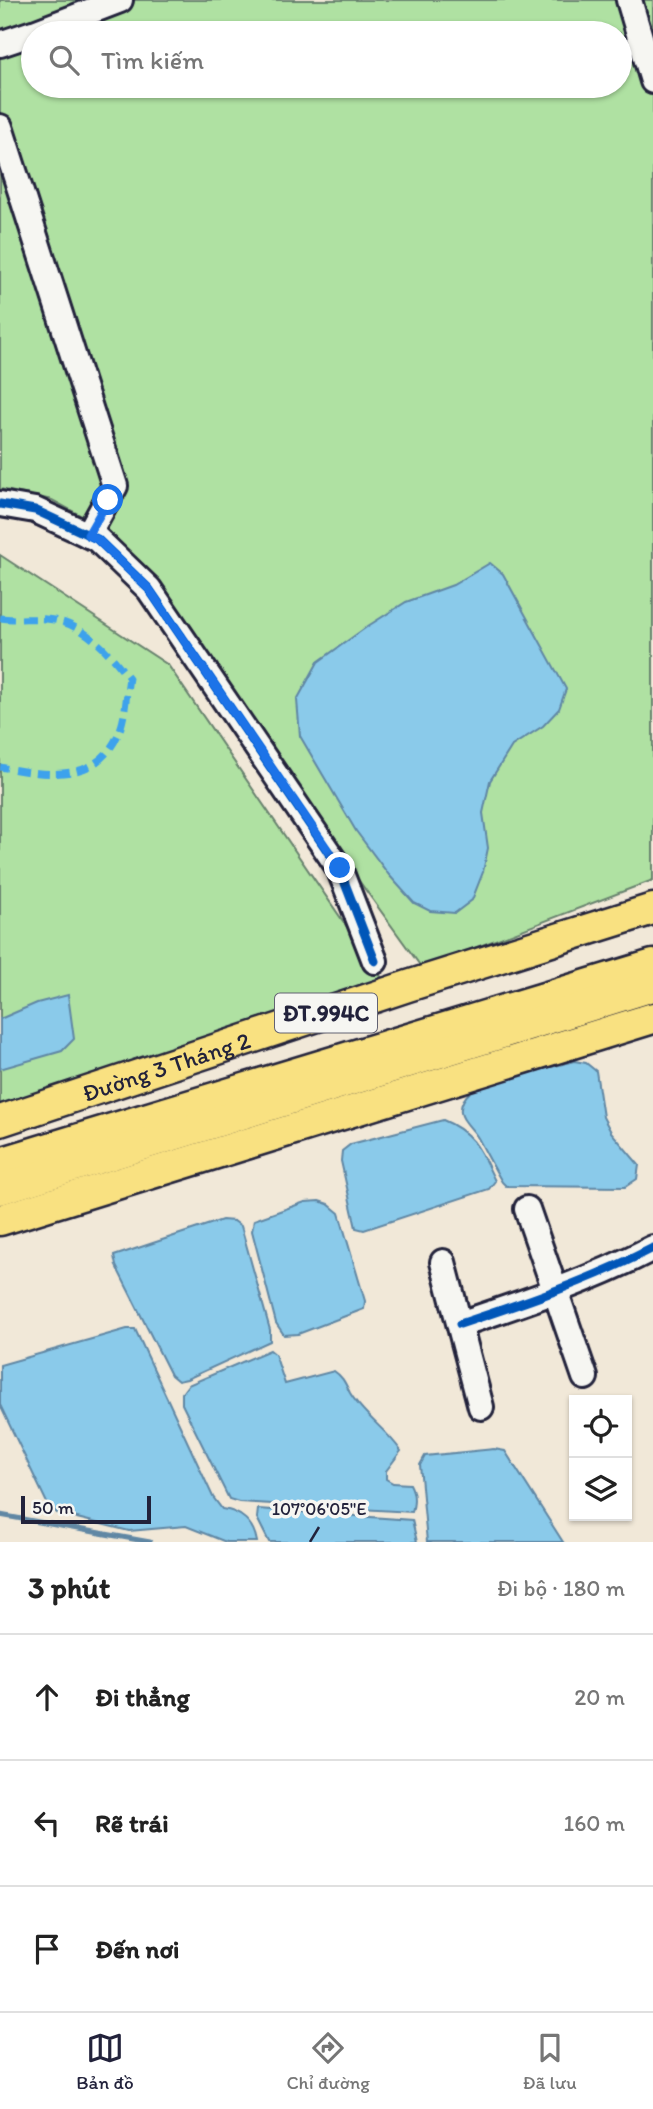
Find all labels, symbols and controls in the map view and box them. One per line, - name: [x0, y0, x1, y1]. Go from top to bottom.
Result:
- search box: [21, 21, 632, 98]
- icon: search: [45, 41, 83, 79]
- text: Tìm kiếm: [101, 44, 204, 76]
- route start: [92, 484, 123, 515]
- route end: [324, 852, 355, 883]
- road number: ĐT.994C: [275, 994, 377, 1032]
- street label: Đường 3 Tháng 2: [78, 1025, 254, 1107]
- map controls: [569, 1395, 632, 1521]
- button: locate: [569, 1395, 632, 1458]
- button: layers: [569, 1458, 632, 1521]
- scale bar: [21, 1493, 150, 1525]
- text: 50 m: [32, 1496, 74, 1519]
- text: 107°06'05"E: [272, 1498, 366, 1520]
- text: 3 phút: [28, 1569, 110, 1606]
- text: Đi bộ · 180 m: [497, 1574, 625, 1602]
- icon: ahead: [28, 1678, 66, 1716]
- text: Đi thẳng: [95, 1681, 190, 1713]
- text: 20 m: [574, 1683, 625, 1711]
- icon: left: [28, 1804, 66, 1842]
- text: Rẽ trái: [95, 1807, 169, 1839]
- text: 160 m: [563, 1809, 625, 1837]
- icon: arrive: [28, 1930, 66, 1968]
- text: Đến nơi: [95, 1933, 180, 1965]
- tab: Bản đồ: [76, 2029, 134, 2094]
- tab: Chỉ đường: [286, 2029, 370, 2094]
- tab: Đã lưu: [523, 2029, 577, 2094]

